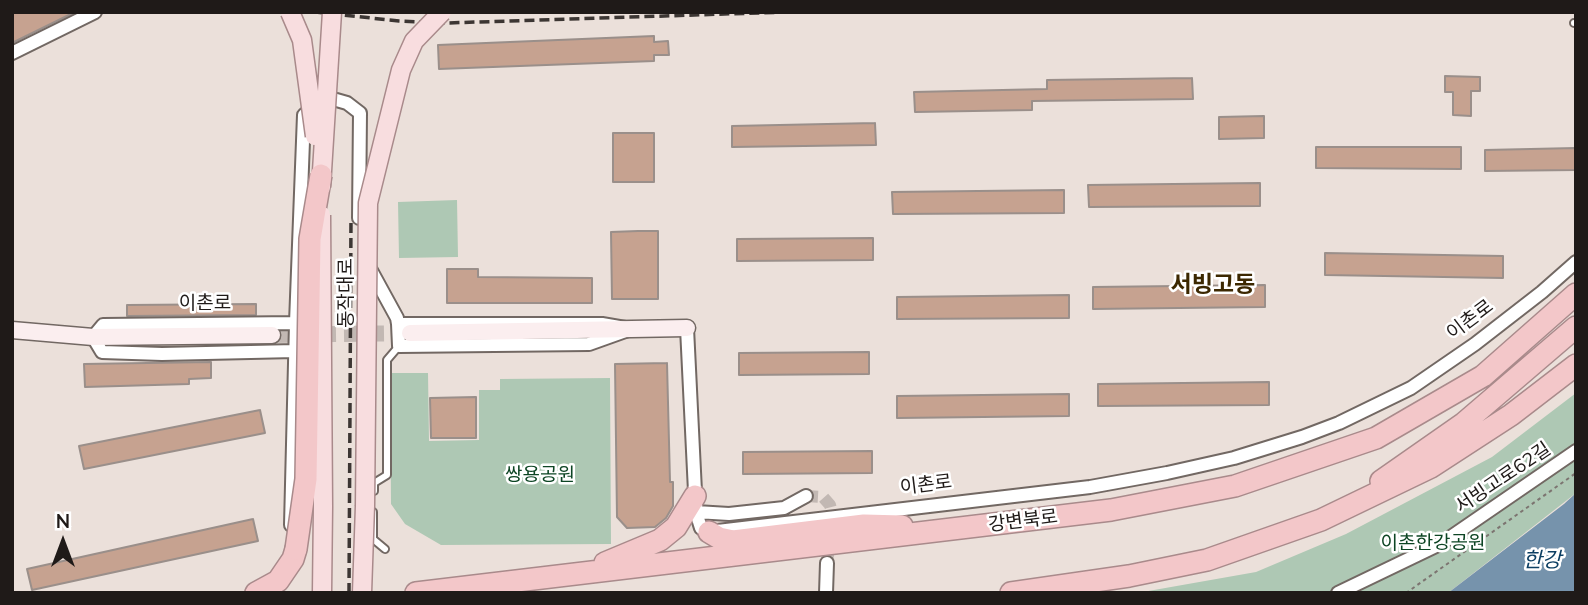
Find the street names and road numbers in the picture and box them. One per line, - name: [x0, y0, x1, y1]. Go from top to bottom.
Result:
- street label: 동작대로: [335, 258, 357, 328]
- street label: 이촌로: [179, 292, 231, 314]
- street label: 이촌로: [1442, 295, 1498, 345]
- street label: 서빙고로62길: [1451, 438, 1555, 518]
- street label: 이촌로: [899, 470, 953, 500]
- street label: 강변북로: [987, 505, 1059, 537]

